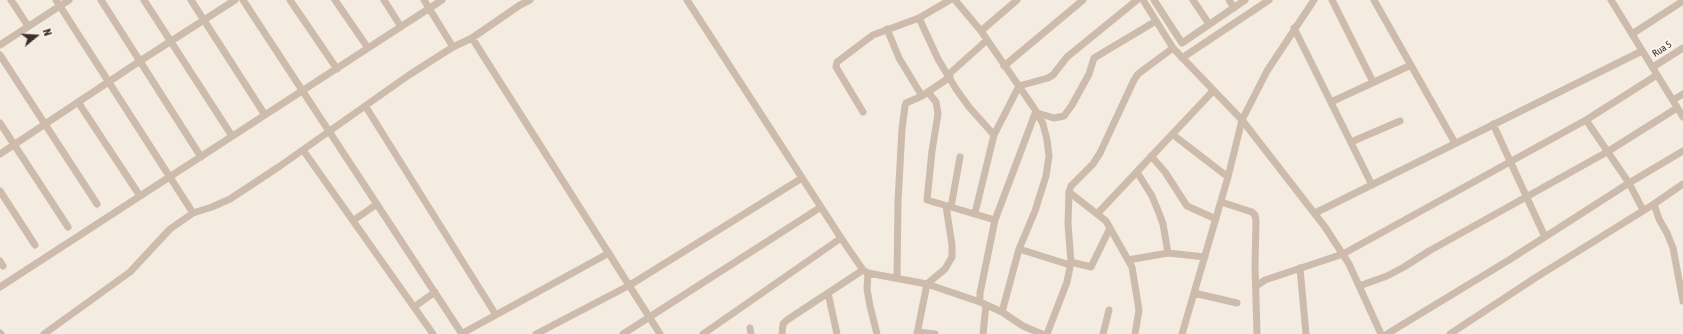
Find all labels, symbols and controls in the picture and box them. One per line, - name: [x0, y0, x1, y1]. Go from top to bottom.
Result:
- north arrow: [16, 16, 56, 56]
- text: N: [41, 27, 54, 37]
- street label: Rua 5: [1650, 38, 1674, 60]

